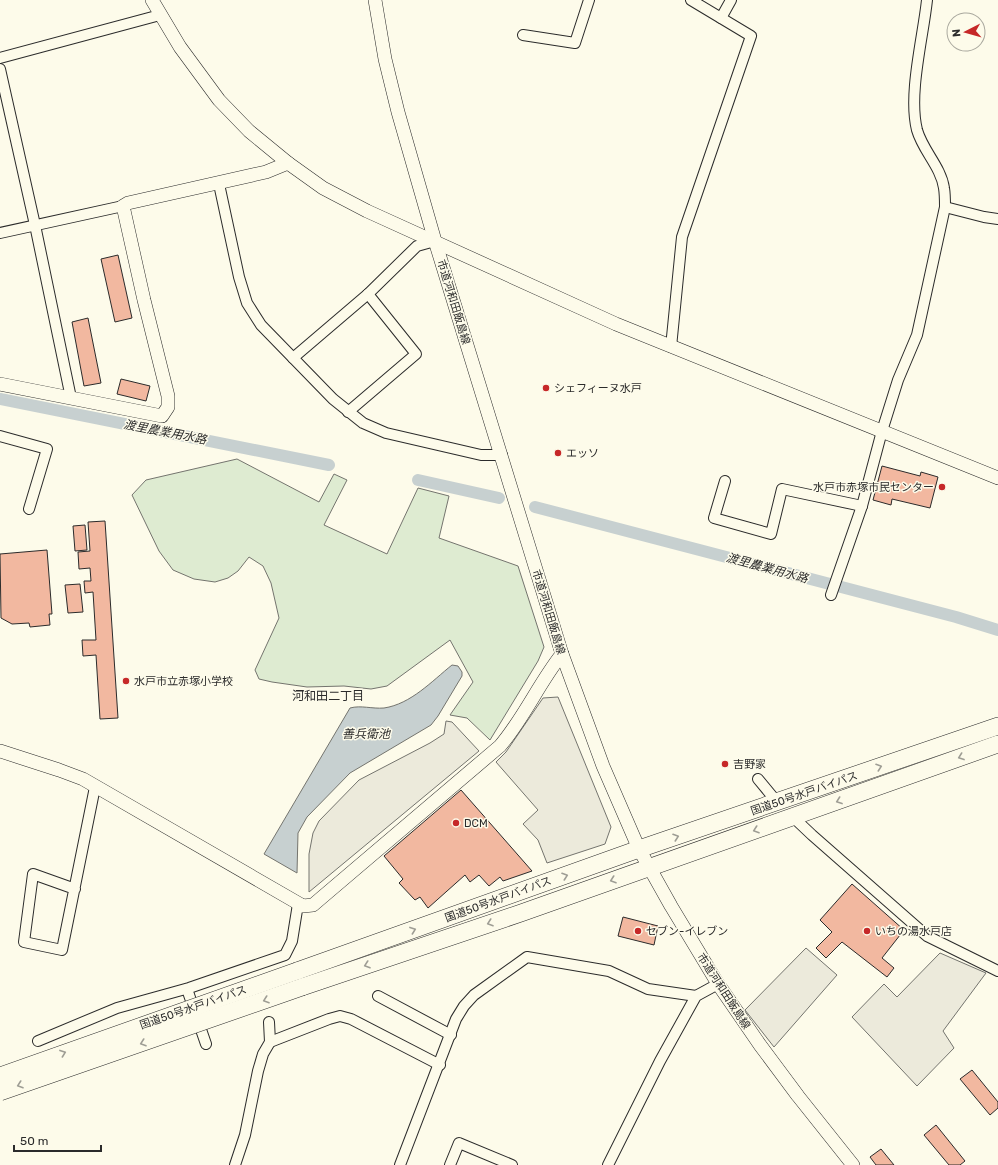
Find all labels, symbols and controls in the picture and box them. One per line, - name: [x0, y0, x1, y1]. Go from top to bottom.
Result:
- north arrow: [946, 12, 986, 52]
- text: N: [950, 28, 963, 38]
- street label: 市道河和田飯島線: [434, 258, 473, 346]
- place label: シェフィーヌ水戸: [554, 382, 642, 395]
- marker: シェフィーヌ水戸: [541, 383, 551, 393]
- water label: 渡里農業用水路: [122, 417, 209, 447]
- place label: エッソ: [566, 447, 599, 460]
- marker: エッソ: [553, 448, 563, 458]
- place label: 水戸市赤塚市民センター: [813, 481, 934, 494]
- marker: 水戸市赤塚市民センター: [937, 482, 947, 492]
- water label: 渡里農業用水路: [725, 550, 810, 586]
- street label: 市道河和田飯島線: [529, 568, 568, 656]
- place label: 水戸市立赤塚小学校: [134, 675, 233, 688]
- marker: 水戸市立赤塚小学校: [121, 676, 131, 686]
- district label: 河和田二丁目: [292, 689, 364, 703]
- water label: 善兵衛池: [342, 727, 391, 741]
- one-way arrow: [958, 753, 965, 761]
- place label: 吉野家: [733, 758, 766, 771]
- marker: 吉野家: [720, 759, 730, 769]
- one-way arrow: [875, 763, 882, 772]
- street label: 国道50号水戸バイパス: [749, 769, 859, 818]
- one-way arrow: [835, 796, 842, 804]
- place label: DCM: [464, 817, 488, 830]
- marker: DCM: [451, 818, 461, 828]
- one-way arrow: [753, 825, 760, 834]
- one-way arrow: [673, 833, 680, 841]
- one-way arrow: [562, 872, 569, 880]
- street label: 国道50号水戸バイパス: [443, 874, 553, 925]
- one-way arrow: [609, 876, 616, 884]
- one-way arrow: [486, 918, 493, 927]
- place label: セブン-イレブン: [646, 925, 728, 938]
- place label: いちの湯水戸店: [875, 925, 952, 938]
- one-way arrow: [409, 926, 416, 934]
- marker: セブン-イレブン: [633, 926, 643, 936]
- marker: いちの湯水戸店: [862, 926, 872, 936]
- street label: 市道河和田飯島線: [694, 951, 753, 1032]
- one-way arrow: [363, 960, 370, 969]
- street label: 国道50号水戸バイパス: [138, 983, 248, 1032]
- one-way arrow: [262, 995, 269, 1004]
- one-way arrow: [139, 1038, 146, 1046]
- one-way arrow: [59, 1049, 66, 1058]
- one-way arrow: [17, 1081, 24, 1089]
- scale bar: [14, 1127, 101, 1153]
- text: 50 m: [20, 1134, 48, 1148]

